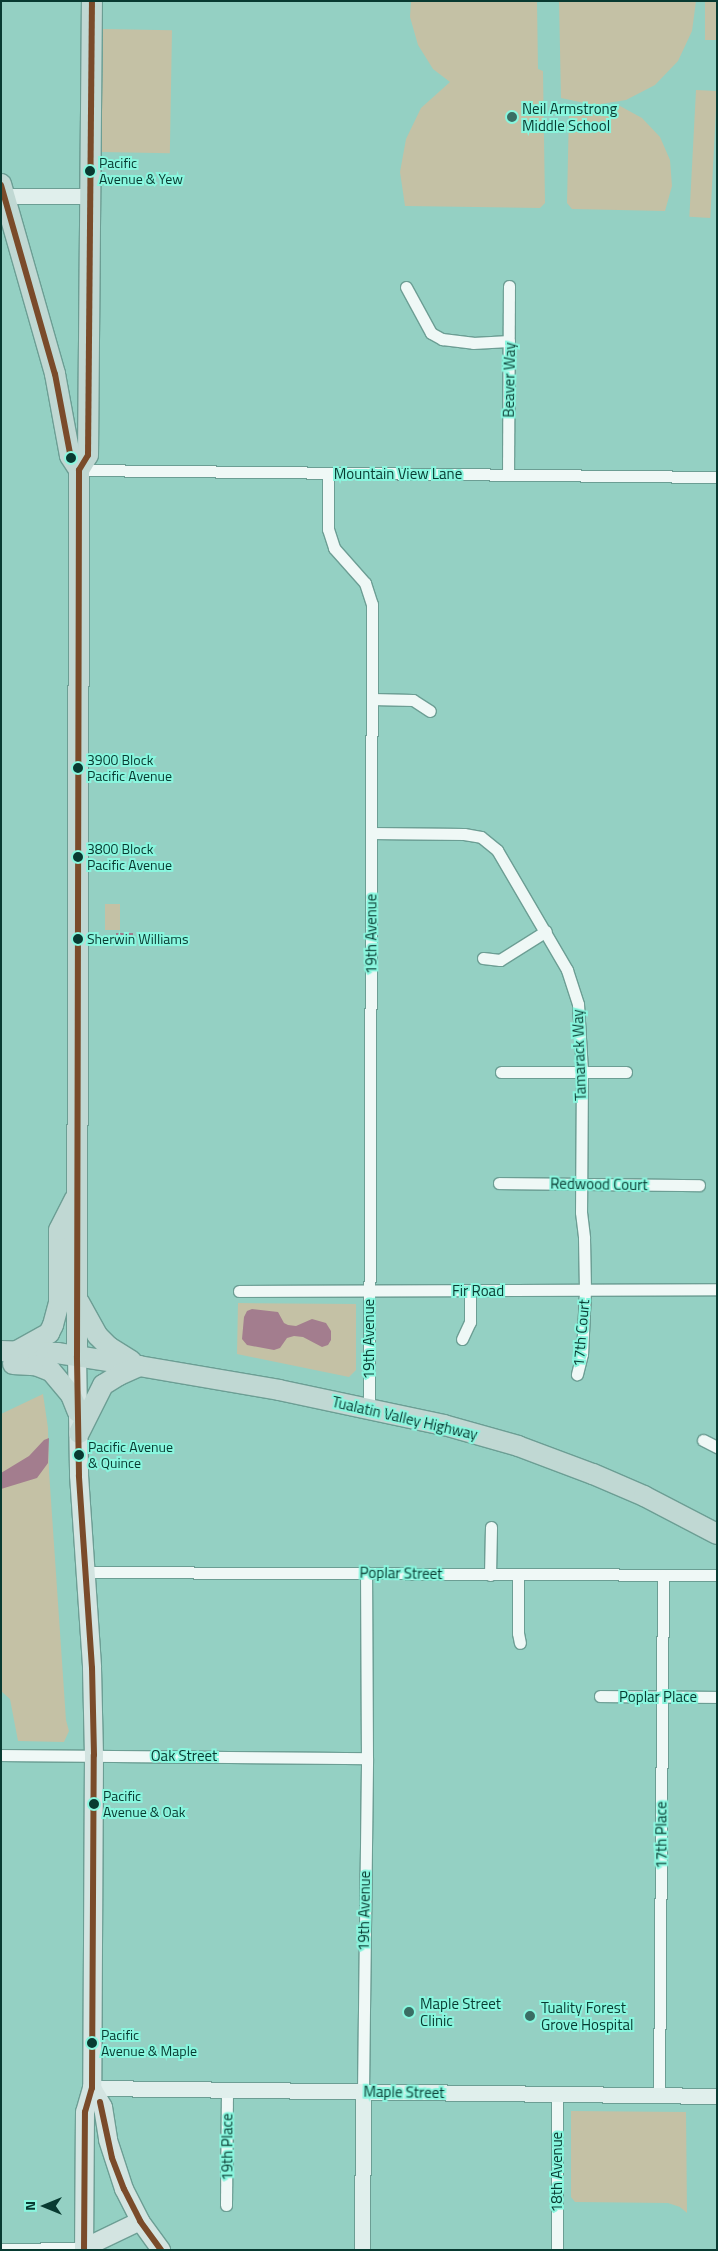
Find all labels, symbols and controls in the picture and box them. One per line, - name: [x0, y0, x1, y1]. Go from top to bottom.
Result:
- place label: Neil Armstrong Middle School: [522, 99, 617, 134]
- marker: Neil Armstrong Middle School: [506, 111, 518, 123]
- place label: Pacific Avenue & Yew: [99, 155, 183, 188]
- marker: Pacific Avenue & Yew: [85, 166, 95, 176]
- street label: Beaver Way: [499, 342, 519, 418]
- unlabelled marker: [66, 453, 76, 463]
- street label: Mountain View Lane: [334, 465, 462, 483]
- place label: 3900 Block Pacific Avenue: [87, 752, 172, 784]
- marker: 3900 Block Pacific Avenue: [73, 763, 83, 773]
- place label: 3800 Block Pacific Avenue: [87, 841, 172, 874]
- marker: 3800 Block Pacific Avenue: [73, 852, 83, 862]
- street label: 19th Avenue: [362, 894, 380, 974]
- place label: Sherwin Williams: [87, 931, 189, 947]
- marker: Sherwin Williams: [73, 934, 83, 944]
- street label: Tamarack Way: [568, 1009, 590, 1101]
- street label: Redwood Court: [550, 1174, 648, 1194]
- street label: Fir Road: [452, 1282, 504, 1300]
- street label: 17th Court: [569, 1298, 593, 1368]
- street label: 19th Avenue: [360, 1299, 378, 1379]
- street label: Tualatin Valley Highway: [330, 1392, 480, 1444]
- place label: Pacific Avenue & Quince: [88, 1439, 173, 1471]
- marker: Pacific Avenue & Quince: [74, 1450, 84, 1460]
- street label: Poplar Street: [359, 1563, 443, 1583]
- street label: Poplar Place: [619, 1688, 697, 1706]
- street label: Oak Street: [151, 1747, 217, 1765]
- place label: Pacific Avenue & Oak: [103, 1788, 186, 1820]
- marker: Pacific Avenue & Oak: [89, 1799, 99, 1809]
- street label: 17th Place: [652, 1801, 670, 1869]
- street label: 19th Avenue: [354, 1871, 374, 1951]
- place label: Maple Street Clinic: [420, 1994, 501, 2029]
- place label: Tuality Forest Grove Hospital: [541, 1998, 633, 2033]
- marker: Maple Street Clinic: [402, 2005, 416, 2019]
- marker: Tuality Forest Grove Hospital: [523, 2009, 537, 2023]
- place label: Pacific Avenue & Maple: [101, 2027, 197, 2060]
- marker: Pacific Avenue & Maple: [87, 2038, 97, 2048]
- street label: Maple Street: [363, 2082, 445, 2102]
- street label: 19th Place: [218, 2113, 236, 2181]
- street label: 18th Avenue: [548, 2132, 566, 2212]
- north arrow: [20, 2181, 70, 2231]
- text: N: [19, 2201, 40, 2211]

